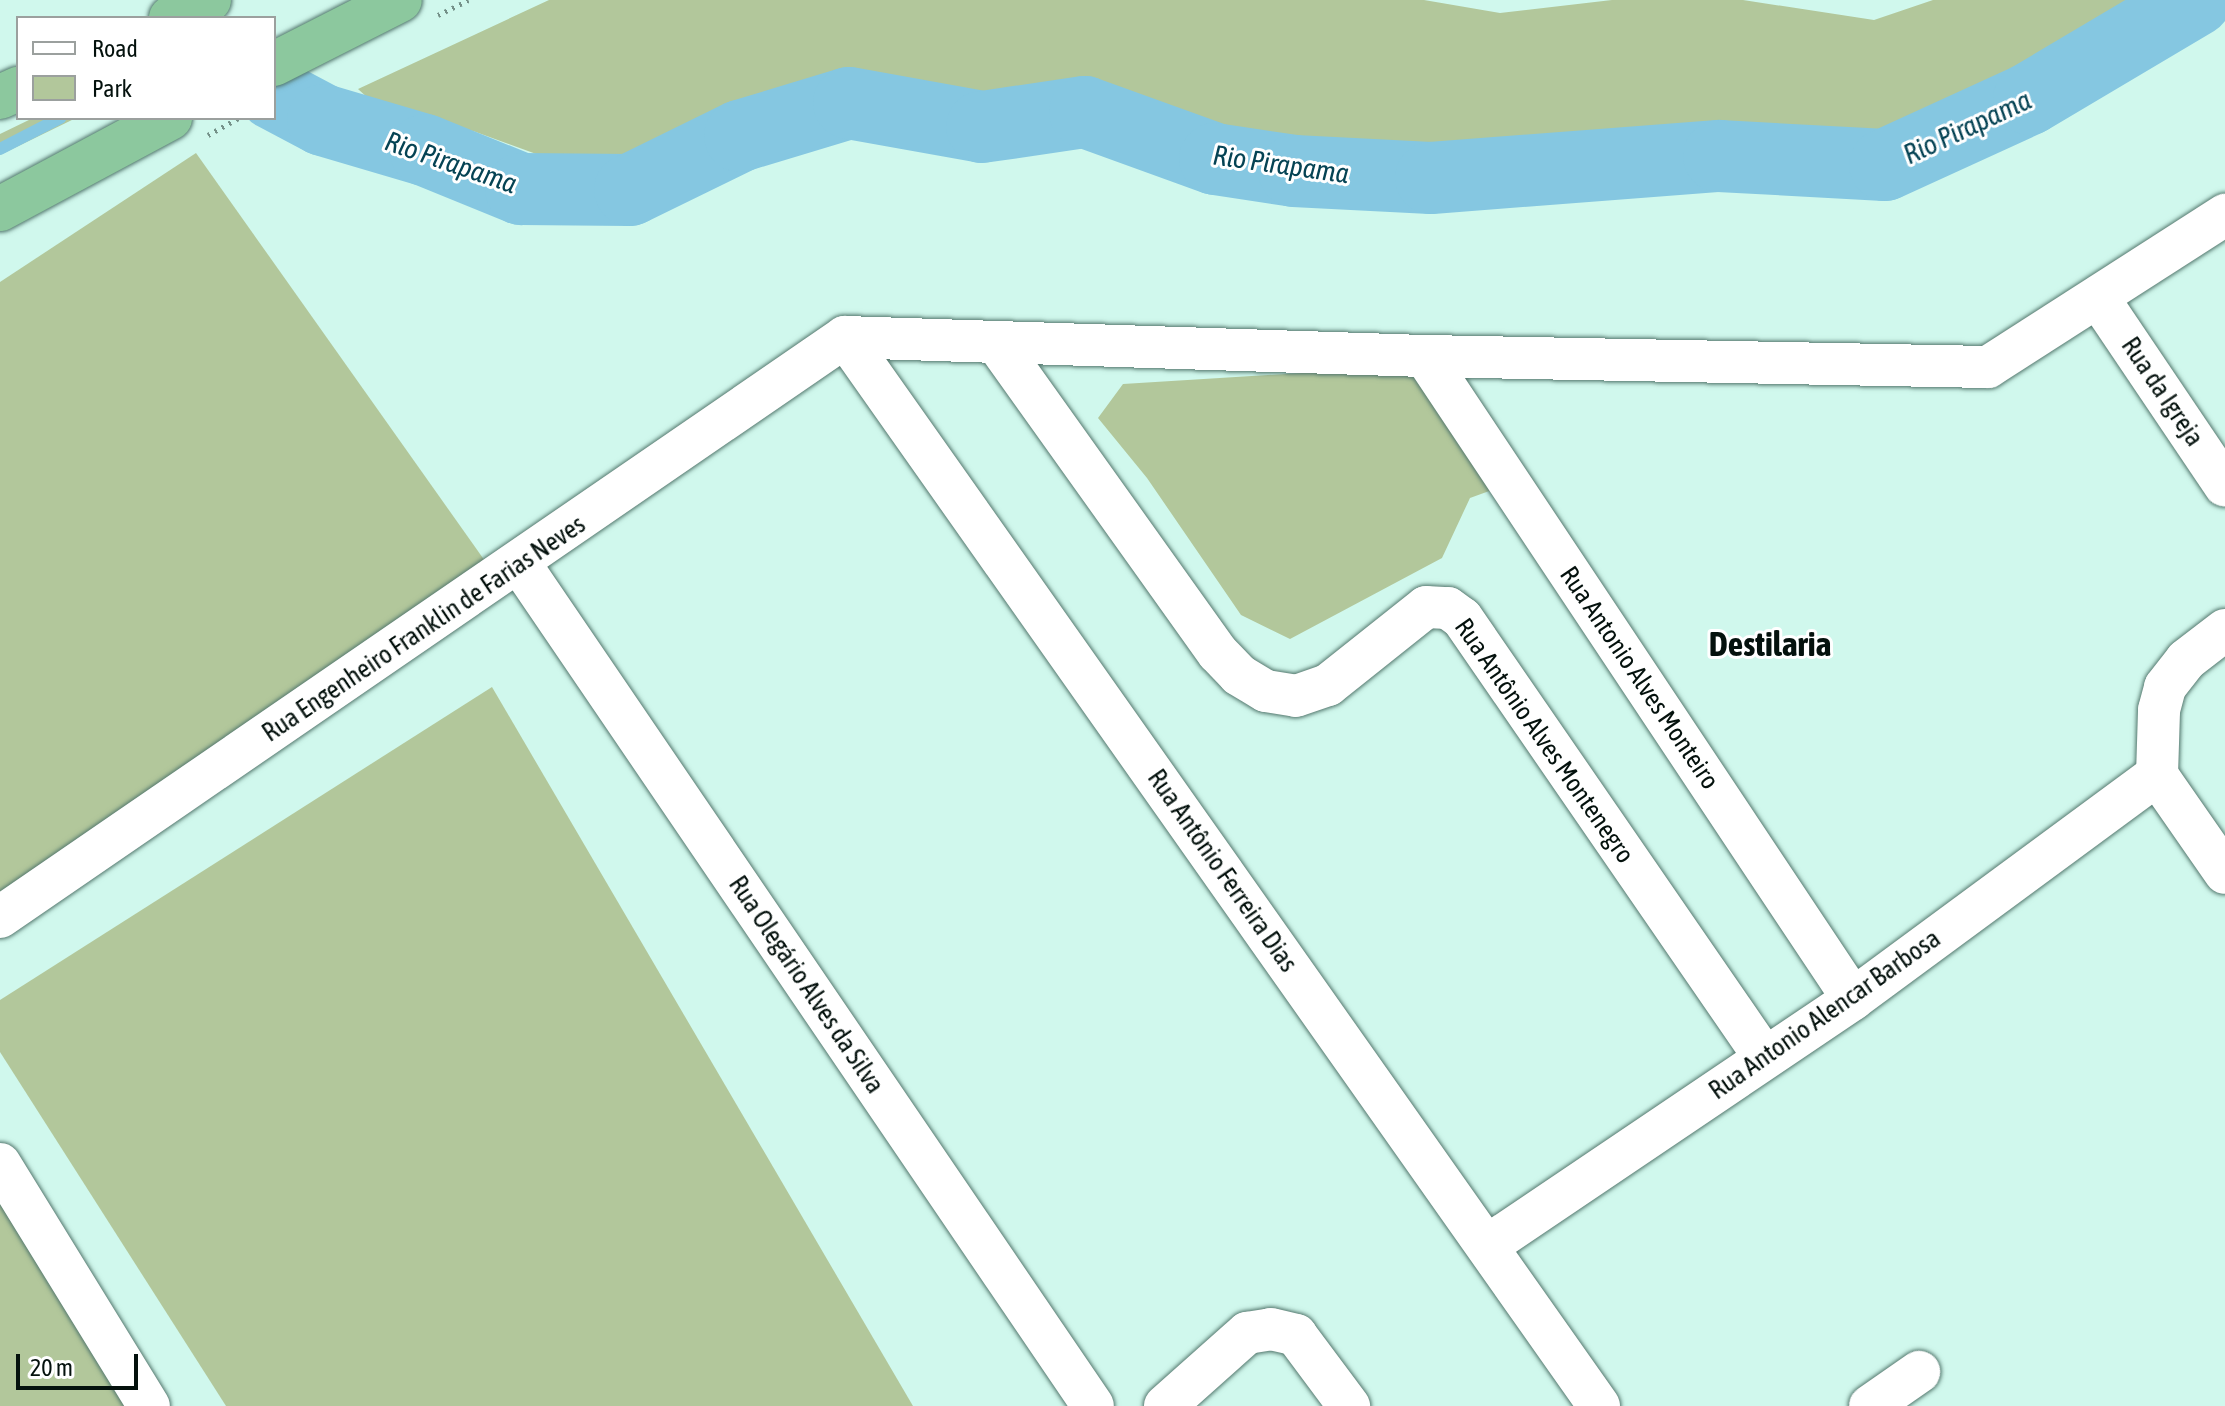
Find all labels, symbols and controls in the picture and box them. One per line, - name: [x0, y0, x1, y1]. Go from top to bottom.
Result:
- legend: [16, 16, 276, 120]
- text: Road: [92, 35, 138, 62]
- text: Park: [92, 75, 132, 102]
- water label: Rio Pirapama: [1898, 83, 2036, 171]
- water label: Rio Pirapama: [381, 124, 521, 200]
- water label: Rio Pirapama: [1211, 138, 1351, 190]
- street label: Rua da Igreja: [2114, 332, 2210, 452]
- street label: Rua Engenheiro Franklin de Farias Neves: [257, 509, 591, 749]
- street label: Rua Antonio Alves Monteiro: [1553, 561, 1725, 795]
- street label: Rua Antônio Alves Montenegro: [1448, 613, 1640, 869]
- district label: Destilaria: [1709, 624, 1831, 664]
- street label: Rua Antônio Ferreira Dias: [1140, 764, 1304, 978]
- street label: Rua Olegário Alves da Silva: [722, 870, 890, 1100]
- street label: Rua Antonio Alencar Barbosa: [1703, 923, 1947, 1107]
- scale bar: [20, 1338, 142, 1388]
- text: 20 m: [30, 1354, 73, 1381]

